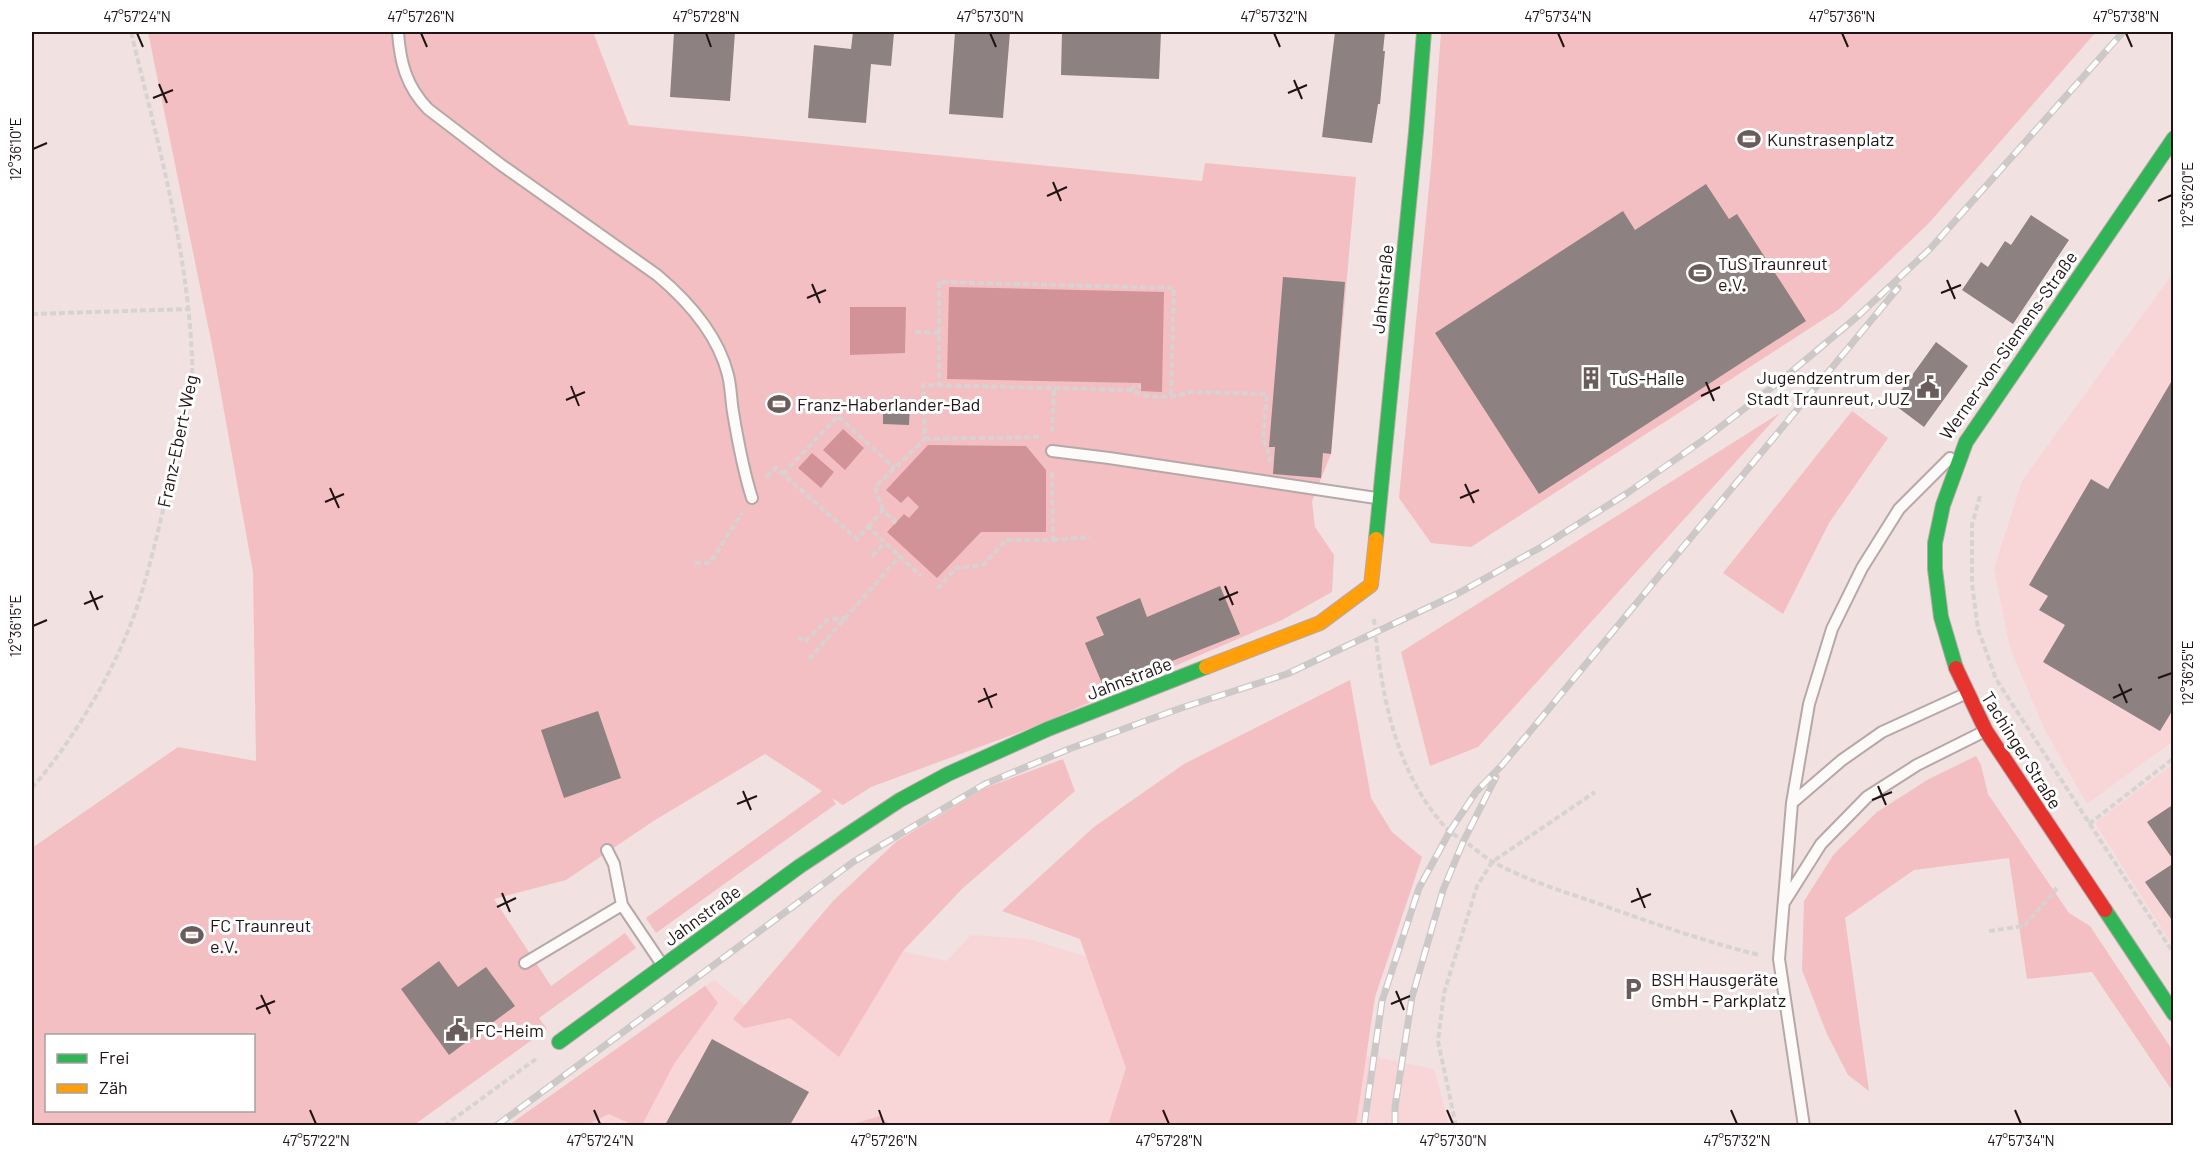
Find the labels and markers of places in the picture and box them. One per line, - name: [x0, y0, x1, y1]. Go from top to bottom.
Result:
- sports icon: Kunstrasenplatz: [1736, 126, 1762, 152]
- place label: Kunstrasenplatz: [1767, 128, 1894, 150]
- place label: TuS Traunreut e.V.: [1718, 252, 1828, 295]
- sports icon: TuS Traunreut e.V.: [1687, 260, 1713, 286]
- building icon: TuS-Halle: [1578, 365, 1604, 391]
- place label: Jugendzentrum der Stadt Traunreut, JUZ: [1747, 366, 1910, 409]
- place label: TuS-Halle: [1609, 367, 1685, 389]
- public building icon: Jugendzentrum der Stadt Traunreut, JUZ: [1915, 374, 1941, 400]
- sports icon: Franz-Haberlander-Bad: [766, 391, 792, 417]
- place label: Franz-Haberlander-Bad: [797, 393, 980, 415]
- place label: FC Traunreut e.V.: [210, 914, 311, 957]
- sports icon: FC Traunreut e.V.: [179, 922, 205, 948]
- place label: BSH Hausgeräte GmbH - Parkplatz: [1651, 968, 1786, 1011]
- parking icon: BSH Hausgeräte GmbH - Parkplatz: [1620, 976, 1646, 1002]
- public building icon: FC-Heim: [444, 1017, 470, 1043]
- place label: FC-Heim: [475, 1019, 544, 1041]

